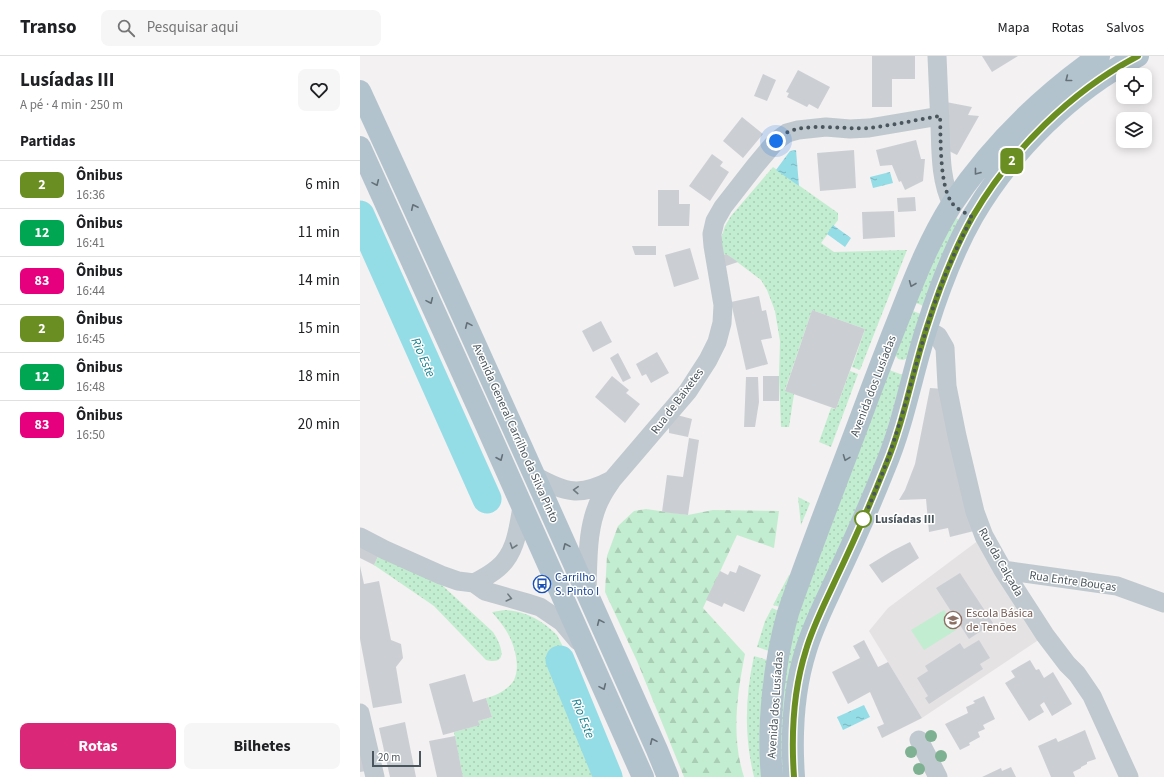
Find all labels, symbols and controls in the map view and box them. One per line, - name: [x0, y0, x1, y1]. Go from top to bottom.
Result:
- search box: [101, 10, 381, 46]
- text: Transo: [20, 14, 77, 41]
- icon: search: [115, 17, 137, 39]
- text: Pesquisar aqui: [147, 17, 238, 38]
- text: Mapa: [998, 18, 1029, 38]
- text: Rotas: [1051, 18, 1084, 38]
- text: Salvos: [1106, 18, 1144, 38]
- text: Lusíadas III: [20, 67, 114, 94]
- map controls: [1116, 68, 1152, 148]
- button: locate: [1116, 68, 1152, 104]
- button: heart: [298, 69, 340, 111]
- one-way arrow: [1065, 75, 1072, 82]
- text: A pé · 4 min · 250 m: [20, 96, 123, 114]
- button: layers: [1116, 112, 1152, 148]
- text: Partidas: [20, 131, 75, 152]
- your location: [766, 131, 786, 151]
- line badge: 2: [999, 148, 1025, 174]
- text: 2: [1008, 151, 1016, 171]
- text: Ônibus: [76, 165, 123, 186]
- one-way arrow: [975, 167, 982, 174]
- text: 6 min: [305, 174, 340, 195]
- text: 2: [38, 175, 46, 195]
- one-way arrow: [371, 178, 379, 186]
- text: 16:36: [76, 186, 105, 204]
- one-way arrow: [411, 204, 419, 211]
- text: Ônibus: [76, 213, 123, 234]
- text: 11 min: [298, 222, 340, 243]
- text: 12: [35, 223, 49, 243]
- text: 16:41: [76, 234, 105, 252]
- text: Ônibus: [76, 261, 123, 282]
- text: 14 min: [298, 270, 340, 291]
- text: 83: [35, 271, 49, 291]
- one-way arrow: [909, 279, 917, 287]
- text: 16:44: [76, 282, 105, 300]
- one-way arrow: [425, 297, 433, 305]
- text: Ônibus: [76, 309, 123, 330]
- text: 15 min: [298, 318, 340, 339]
- text: 2: [38, 319, 46, 339]
- one-way arrow: [465, 322, 473, 330]
- text: 16:45: [76, 330, 105, 348]
- street label: Avenida dos Lusíadas: [846, 333, 901, 439]
- water label: Rio Este: [406, 335, 440, 380]
- street label: Avenida General Carrilho da Silva Pinto: [468, 341, 563, 526]
- text: Ônibus: [76, 357, 123, 378]
- street label: Rua de Baixetes: [647, 365, 708, 438]
- text: 18 min: [298, 366, 340, 387]
- text: 12: [35, 367, 49, 387]
- text: 16:48: [76, 378, 105, 396]
- text: Ônibus: [76, 405, 123, 426]
- text: 20 min: [298, 414, 340, 435]
- text: 83: [35, 415, 49, 435]
- text: 16:50: [76, 426, 105, 444]
- one-way arrow: [495, 454, 503, 462]
- one-way arrow: [843, 454, 851, 461]
- one-way arrow: [573, 486, 579, 495]
- marker: Lusíadas III: [854, 510, 872, 528]
- place label: Lusíadas III: [875, 511, 935, 528]
- street label: Rua da Calçada: [974, 525, 1027, 600]
- one-way arrow: [510, 542, 518, 549]
- one-way arrow: [563, 542, 571, 550]
- street label: Rua Entre Bouças: [1028, 567, 1118, 596]
- place label: Carrilho S. Pinto I: [555, 569, 599, 600]
- bus stop icon: Carrilho S. Pinto I: [532, 574, 552, 594]
- one-way arrow: [506, 593, 513, 601]
- place label: Escola Básica de Tenões: [966, 605, 1033, 636]
- school or university icon: Escola Básica de Tenões: [943, 610, 963, 630]
- one-way arrow: [597, 619, 605, 627]
- street label: Avenida dos Lusíadas: [763, 651, 788, 759]
- one-way arrow: [598, 683, 606, 691]
- water label: Rio Este: [567, 696, 599, 741]
- button: Rotas: [20, 723, 176, 769]
- button: Bilhetes: [184, 723, 340, 769]
- one-way arrow: [650, 737, 658, 745]
- scale bar: [372, 749, 421, 768]
- text: 20 m: [378, 750, 400, 765]

